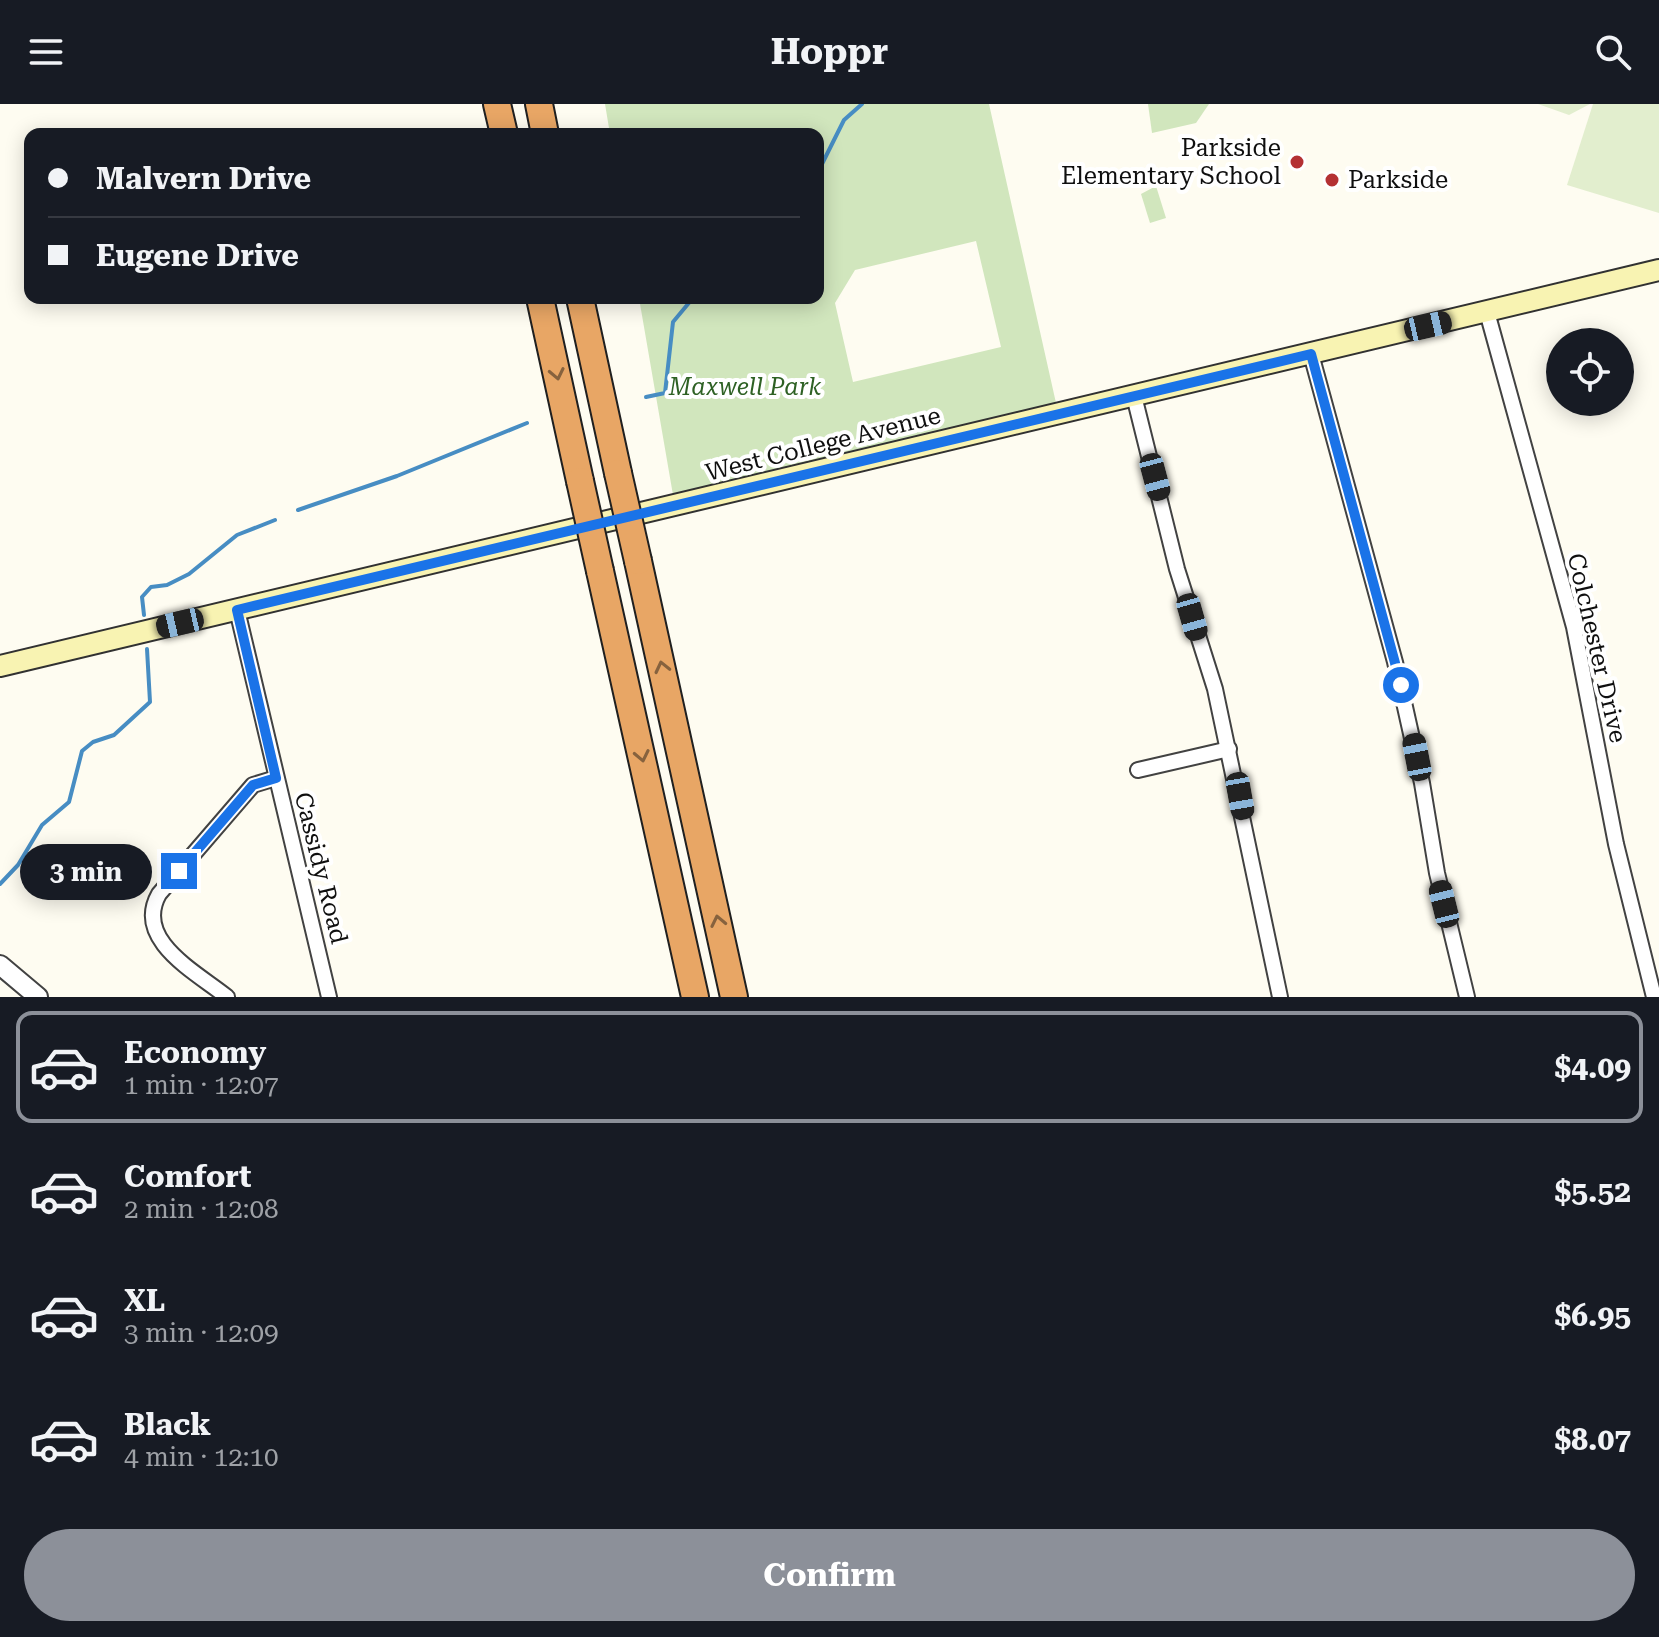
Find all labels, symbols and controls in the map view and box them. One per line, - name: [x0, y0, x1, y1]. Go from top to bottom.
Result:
- icon: menu: [24, 30, 68, 74]
- icon: search: [1591, 30, 1635, 74]
- text: Hoppr: [771, 31, 888, 73]
- place label: Parkside Elementary School: [1061, 134, 1281, 190]
- marker: Parkside Elementary School: [1288, 153, 1306, 171]
- text: Malvern Drive: [96, 161, 311, 196]
- place label: Parkside: [1348, 166, 1448, 194]
- marker: Parkside: [1323, 171, 1341, 189]
- text: Eugene Drive: [96, 238, 299, 273]
- car: [1402, 309, 1454, 343]
- map controls: [1546, 328, 1634, 416]
- button: locate: [1546, 328, 1634, 416]
- one-way arrow: [548, 367, 565, 381]
- park label: Maxwell Park: [668, 373, 821, 401]
- street label: West College Avenue: [703, 401, 943, 487]
- car: [1137, 451, 1173, 503]
- street label: Colchester Drive: [1562, 551, 1632, 745]
- car: [1174, 591, 1210, 643]
- car: [154, 606, 206, 640]
- one-way arrow: [654, 661, 671, 674]
- route start: [1383, 667, 1419, 703]
- car: [1401, 731, 1433, 783]
- one-way arrow: [633, 749, 650, 763]
- car: [1224, 770, 1256, 822]
- street label: Cassidy Road: [289, 789, 353, 947]
- callout: 3 min: [19, 843, 151, 899]
- route end: [161, 853, 197, 889]
- text: 3 min: [50, 857, 122, 887]
- car: [1427, 878, 1461, 930]
- one-way arrow: [710, 914, 727, 928]
- icon: car: [28, 1031, 100, 1103]
- text: Economy: [124, 1035, 266, 1070]
- text: $4.09: [1554, 1050, 1631, 1085]
- text: 1 min · 12:07: [124, 1070, 279, 1100]
- icon: car: [28, 1155, 100, 1227]
- text: Comfort: [124, 1159, 251, 1194]
- text: $5.52: [1554, 1174, 1631, 1209]
- text: 2 min · 12:08: [124, 1194, 279, 1224]
- icon: car: [28, 1279, 100, 1351]
- text: XL: [124, 1283, 165, 1318]
- text: $6.95: [1554, 1298, 1631, 1333]
- text: 3 min · 12:09: [124, 1318, 279, 1348]
- icon: car: [28, 1403, 100, 1475]
- text: Black: [124, 1407, 211, 1442]
- text: $8.07: [1554, 1422, 1631, 1457]
- text: 4 min · 12:10: [124, 1442, 279, 1472]
- button: Confirm: [24, 1529, 1635, 1621]

